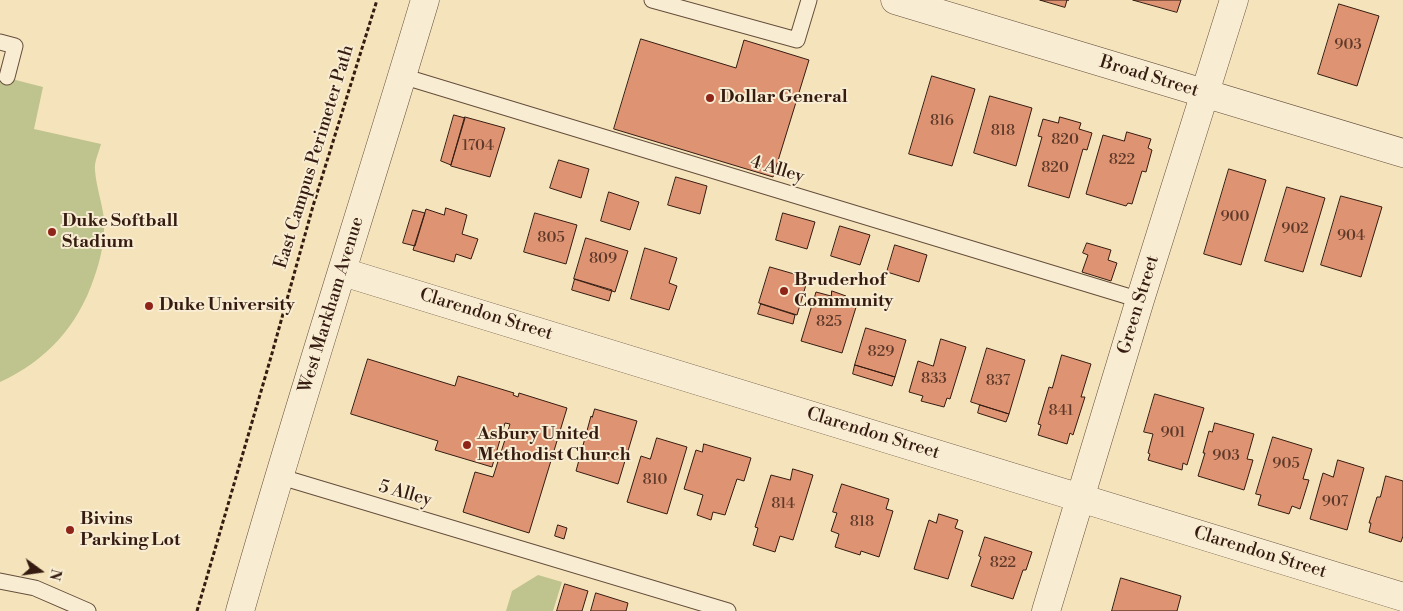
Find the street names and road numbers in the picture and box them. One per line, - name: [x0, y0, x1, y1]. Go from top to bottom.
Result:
- street label: East Campus Perimeter Path: [271, 42, 359, 272]
- street label: Broad Street: [1097, 52, 1201, 102]
- street label: 4 Alley: [747, 152, 807, 188]
- street label: West Markham Avenue: [295, 214, 369, 396]
- street label: Green Street: [1114, 253, 1164, 357]
- street label: Clarendon Street: [417, 285, 555, 345]
- street label: Clarendon Street: [804, 404, 942, 464]
- street label: 5 Alley: [376, 476, 434, 512]
- street label: Clarendon Street: [1191, 523, 1329, 583]

